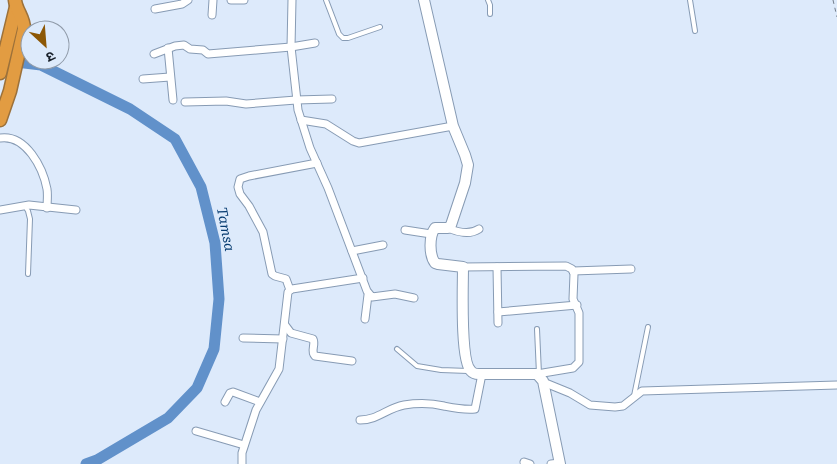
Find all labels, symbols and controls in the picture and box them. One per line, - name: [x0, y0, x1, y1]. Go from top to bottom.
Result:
- north arrow: [20, 20, 70, 70]
- text: उ: [43, 48, 58, 66]
- water label: Tamsa: [214, 205, 238, 253]

